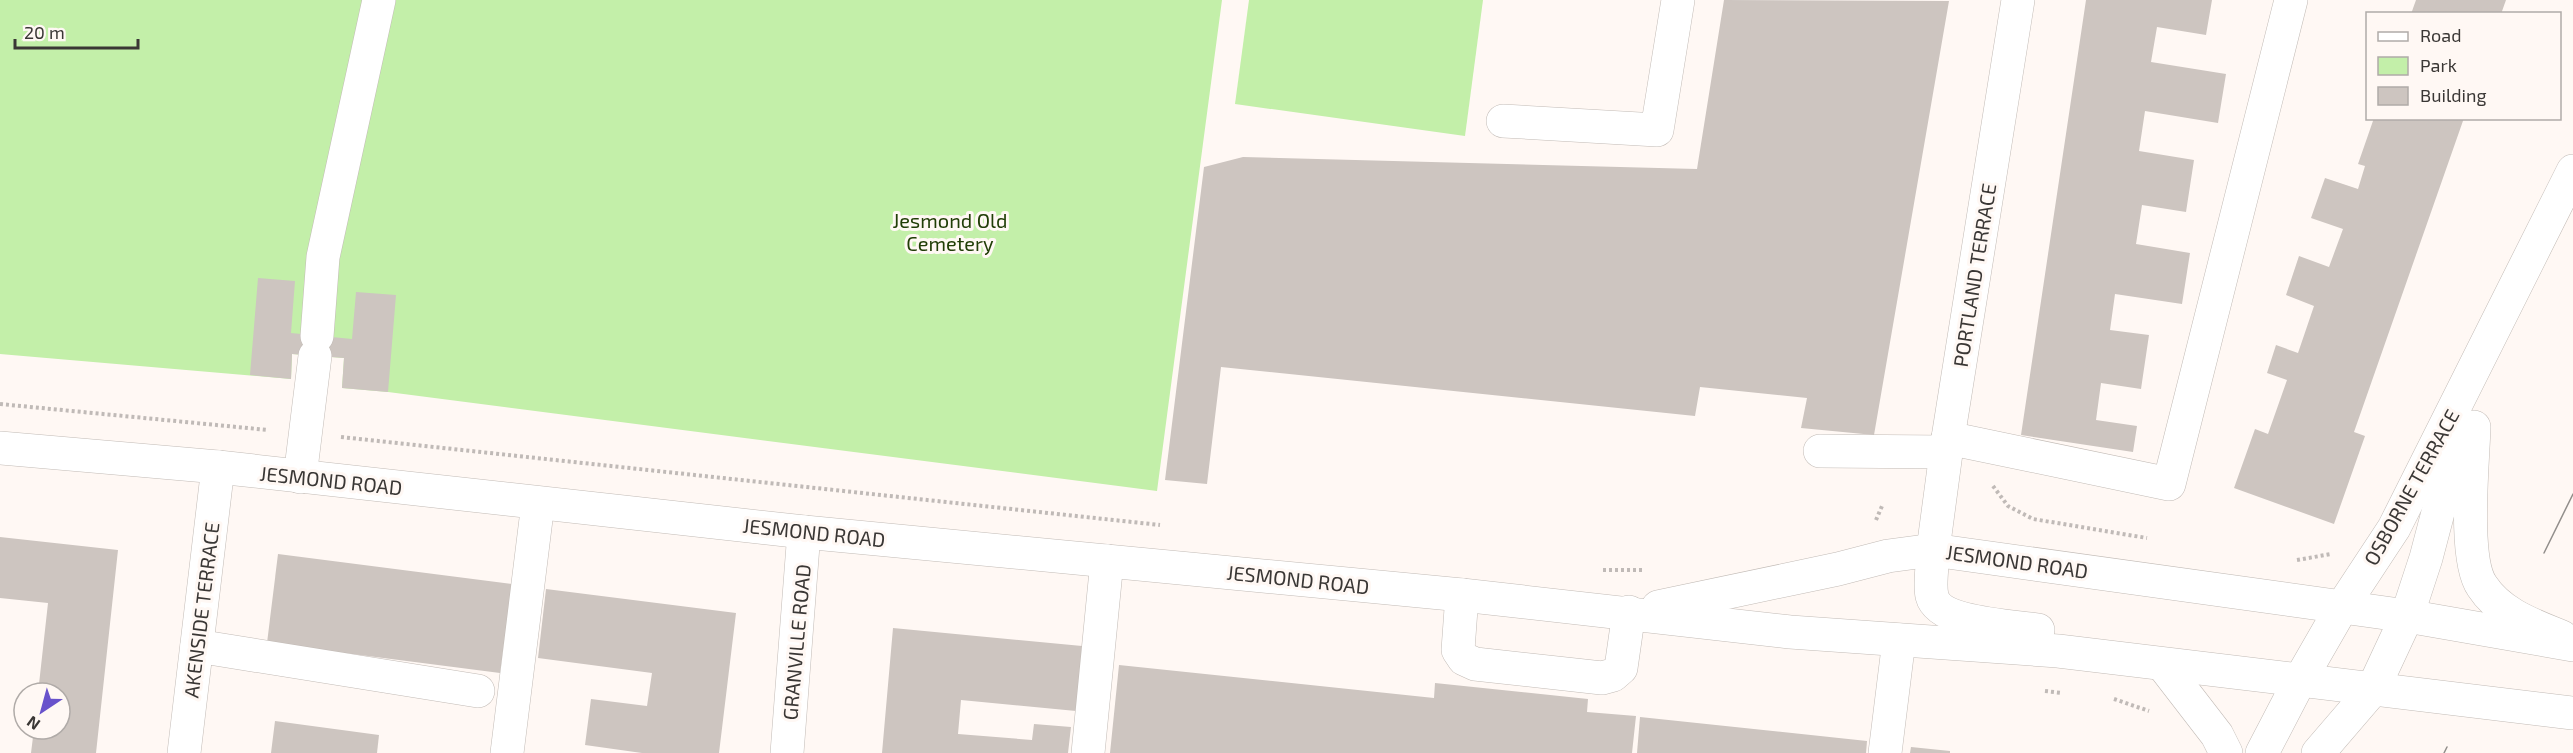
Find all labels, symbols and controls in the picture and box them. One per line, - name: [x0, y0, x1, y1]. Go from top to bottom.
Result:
- scale bar: [15, 12, 138, 50]
- legend: [2366, 12, 2561, 120]
- text: 20 m: [24, 21, 65, 43]
- text: Road: [2420, 24, 2461, 46]
- text: Park: [2420, 54, 2457, 76]
- text: Building: [2420, 84, 2487, 106]
- street label: PORTLAND TERRACE: [1948, 181, 2000, 369]
- park label: Jesmond Old Cemetery: [893, 208, 1007, 255]
- street label: OSBORNE TERRACE: [2358, 405, 2464, 569]
- street label: JESMOND ROAD: [258, 461, 404, 499]
- street label: JESMOND ROAD: [741, 513, 887, 551]
- street label: AKENSIDE TERRACE: [178, 521, 224, 699]
- street label: JESMOND ROAD: [1944, 539, 2090, 583]
- street label: JESMOND ROAD: [1225, 560, 1371, 598]
- street label: GRANVILLE ROAD: [777, 563, 815, 721]
- north arrow: [12, 681, 72, 741]
- text: N: [23, 712, 43, 735]

